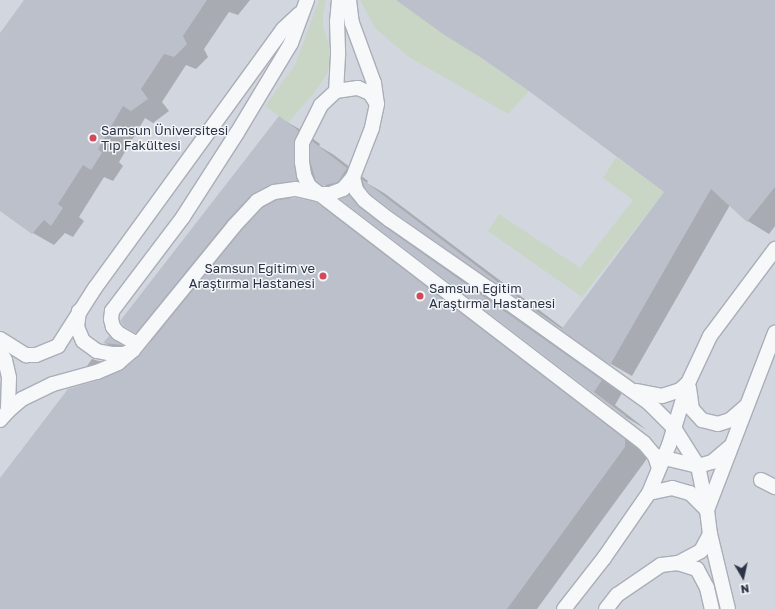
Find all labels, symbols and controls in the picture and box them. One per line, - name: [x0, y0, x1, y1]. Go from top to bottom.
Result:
- place label: Samsun Üniversitesi Tıp Fakültesi: [101, 123, 228, 154]
- marker: Samsun Üniversitesi Tıp Fakültesi: [88, 133, 98, 143]
- place label: Samsun Eğitim ve Araştırma Hastanesi: [189, 261, 315, 292]
- marker: Samsun Eğitim ve Araştırma Hastanesi: [318, 271, 328, 281]
- place label: Samsun Eğitim Araştırma Hastanesi: [429, 281, 555, 312]
- marker: Samsun Eğitim Araştırma Hastanesi: [414, 290, 426, 302]
- north arrow: [723, 557, 763, 597]
- text: N: [740, 582, 750, 596]

